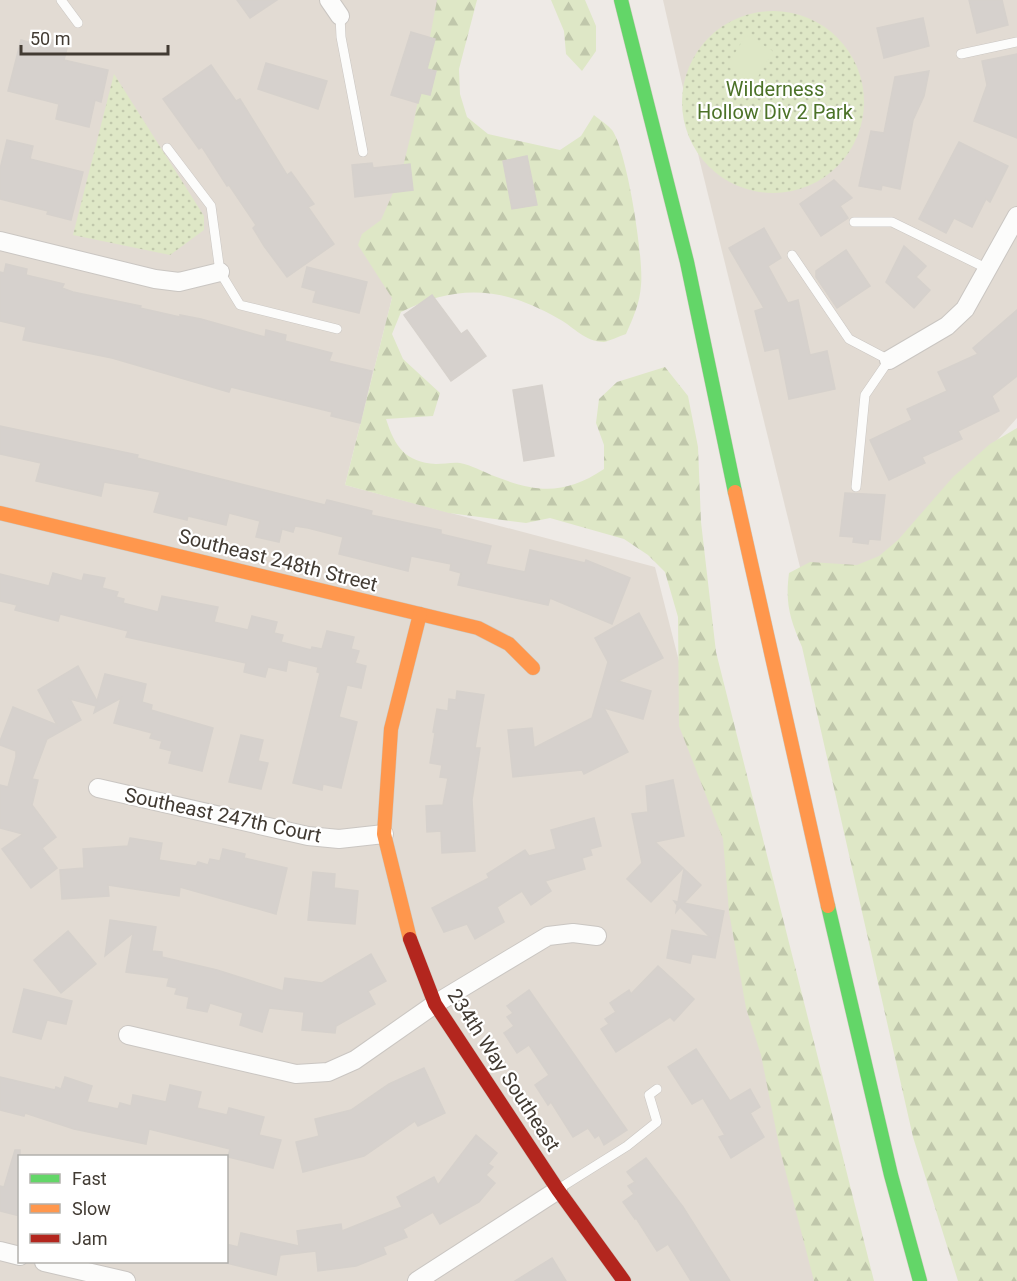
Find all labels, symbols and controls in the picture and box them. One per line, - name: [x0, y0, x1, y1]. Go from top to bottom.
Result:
- scale bar: [21, 18, 168, 56]
- text: 50 m: [30, 28, 70, 49]
- park label: Wilderness Hollow Div 2 Park: [697, 77, 854, 124]
- street label: Southeast 248th Street: [176, 524, 380, 596]
- street label: Southeast 247th Court: [122, 782, 324, 848]
- street label: 234th Way Southeast: [442, 984, 566, 1156]
- legend: [18, 1155, 228, 1263]
- text: Fast: [72, 1168, 107, 1189]
- text: Slow: [72, 1198, 111, 1219]
- text: Jam: [72, 1228, 108, 1249]

